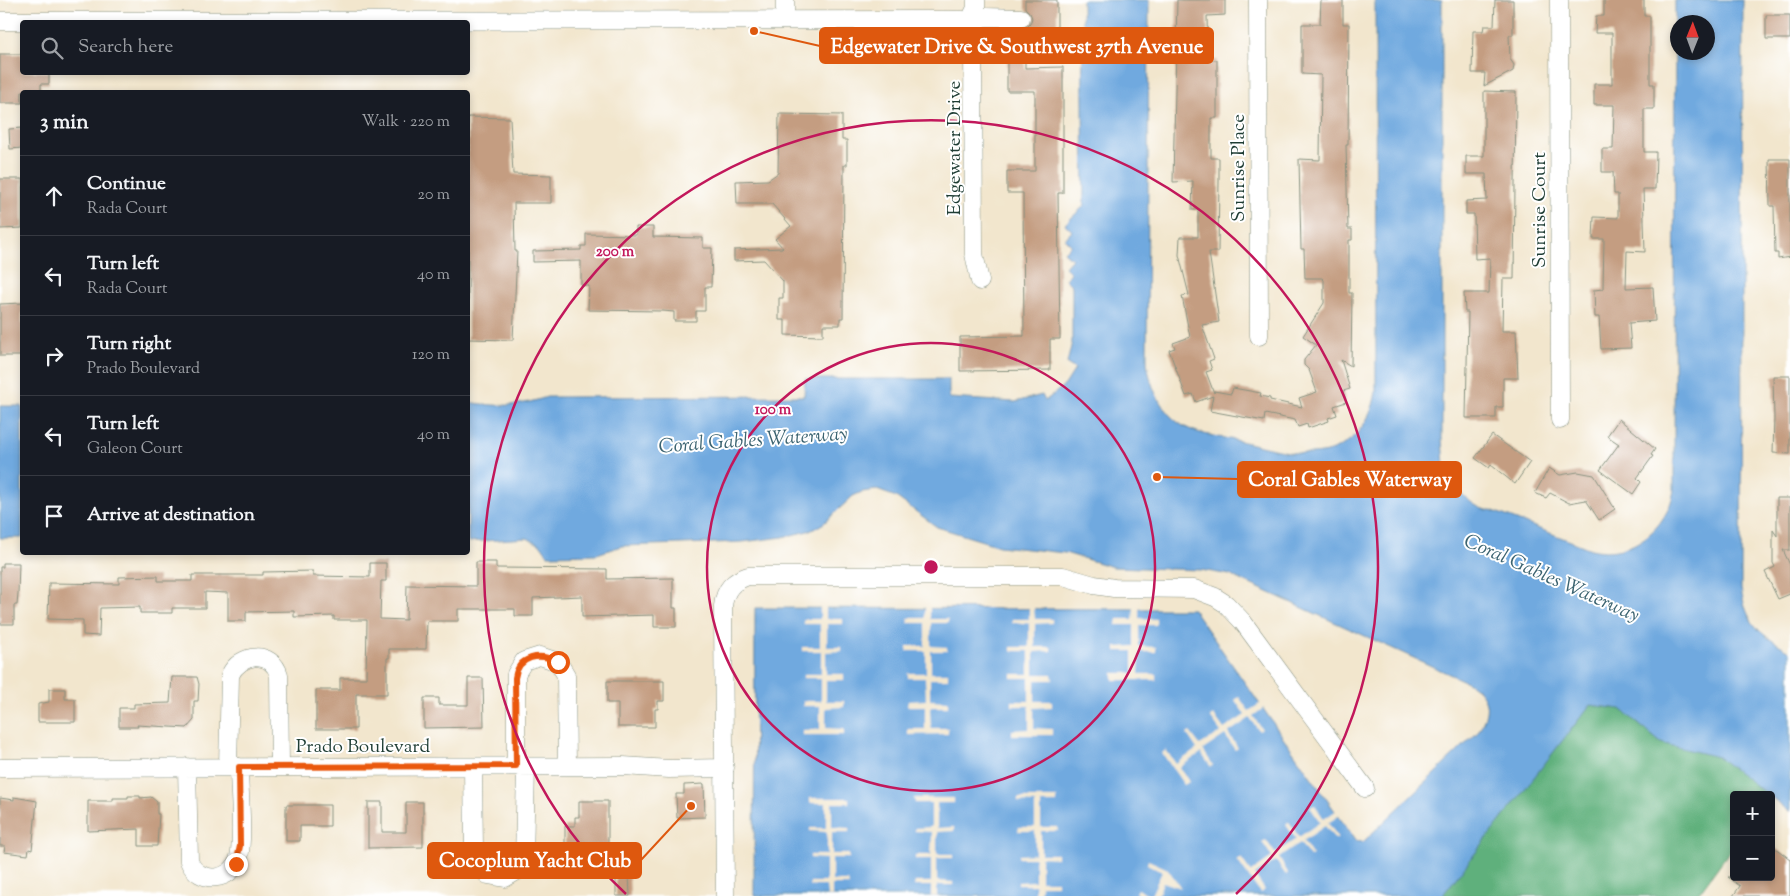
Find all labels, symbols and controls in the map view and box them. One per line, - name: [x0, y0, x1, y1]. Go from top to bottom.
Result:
- north arrow: [1670, 15, 1715, 60]
- search box: [20, 20, 470, 75]
- callout: Edgewater Drive & Southwest 37th Avenue: [820, 28, 1213, 63]
- icon: search: [38, 34, 66, 62]
- text: Search here: [78, 34, 173, 61]
- text: Edgewater Drive & Southwest 37th Avenue: [831, 34, 1203, 63]
- street label: Edgewater Drive: [942, 80, 969, 215]
- text: 3 min: [40, 108, 89, 138]
- text: Walk · 220 m: [362, 111, 450, 134]
- street label: Sunrise Place: [1226, 114, 1253, 222]
- street label: Sunrise Court: [1527, 152, 1554, 268]
- text: Continue: [87, 171, 166, 198]
- icon: ahead: [40, 182, 68, 210]
- text: 20 m: [417, 184, 450, 207]
- text: Rada Court: [87, 198, 167, 221]
- text: 200 m: [596, 242, 635, 263]
- text: Turn left: [87, 251, 159, 278]
- icon: left: [40, 262, 68, 290]
- text: 40 m: [417, 264, 450, 287]
- text: Rada Court: [87, 278, 167, 301]
- text: Turn right: [87, 331, 171, 358]
- icon: right: [40, 342, 68, 370]
- text: 120 m: [412, 344, 450, 367]
- text: Prado Boulevard: [87, 358, 200, 381]
- text: 100 m: [755, 400, 792, 421]
- text: Turn left: [87, 411, 159, 438]
- water label: Coral Gables Waterway: [658, 420, 849, 463]
- icon: left: [40, 422, 68, 450]
- text: 40 m: [417, 424, 450, 447]
- text: Galeon Court: [87, 438, 183, 461]
- callout: Coral Gables Waterway: [1238, 462, 1461, 497]
- text: Coral Gables Waterway: [1248, 467, 1452, 496]
- icon: arrive: [40, 502, 68, 530]
- text: Arrive at destination: [87, 502, 255, 529]
- water label: Coral Gables Waterway: [1459, 528, 1643, 631]
- centre of rings: [922, 558, 940, 576]
- route start: [547, 651, 570, 674]
- street label: Prado Boulevard: [296, 734, 430, 761]
- map controls: [1730, 791, 1775, 881]
- button: +: [1730, 791, 1775, 836]
- button: −: [1730, 836, 1775, 881]
- callout: Cocoplum Yacht Club: [428, 843, 641, 878]
- text: Cocoplum Yacht Club: [439, 848, 631, 877]
- route end: [225, 853, 248, 876]

